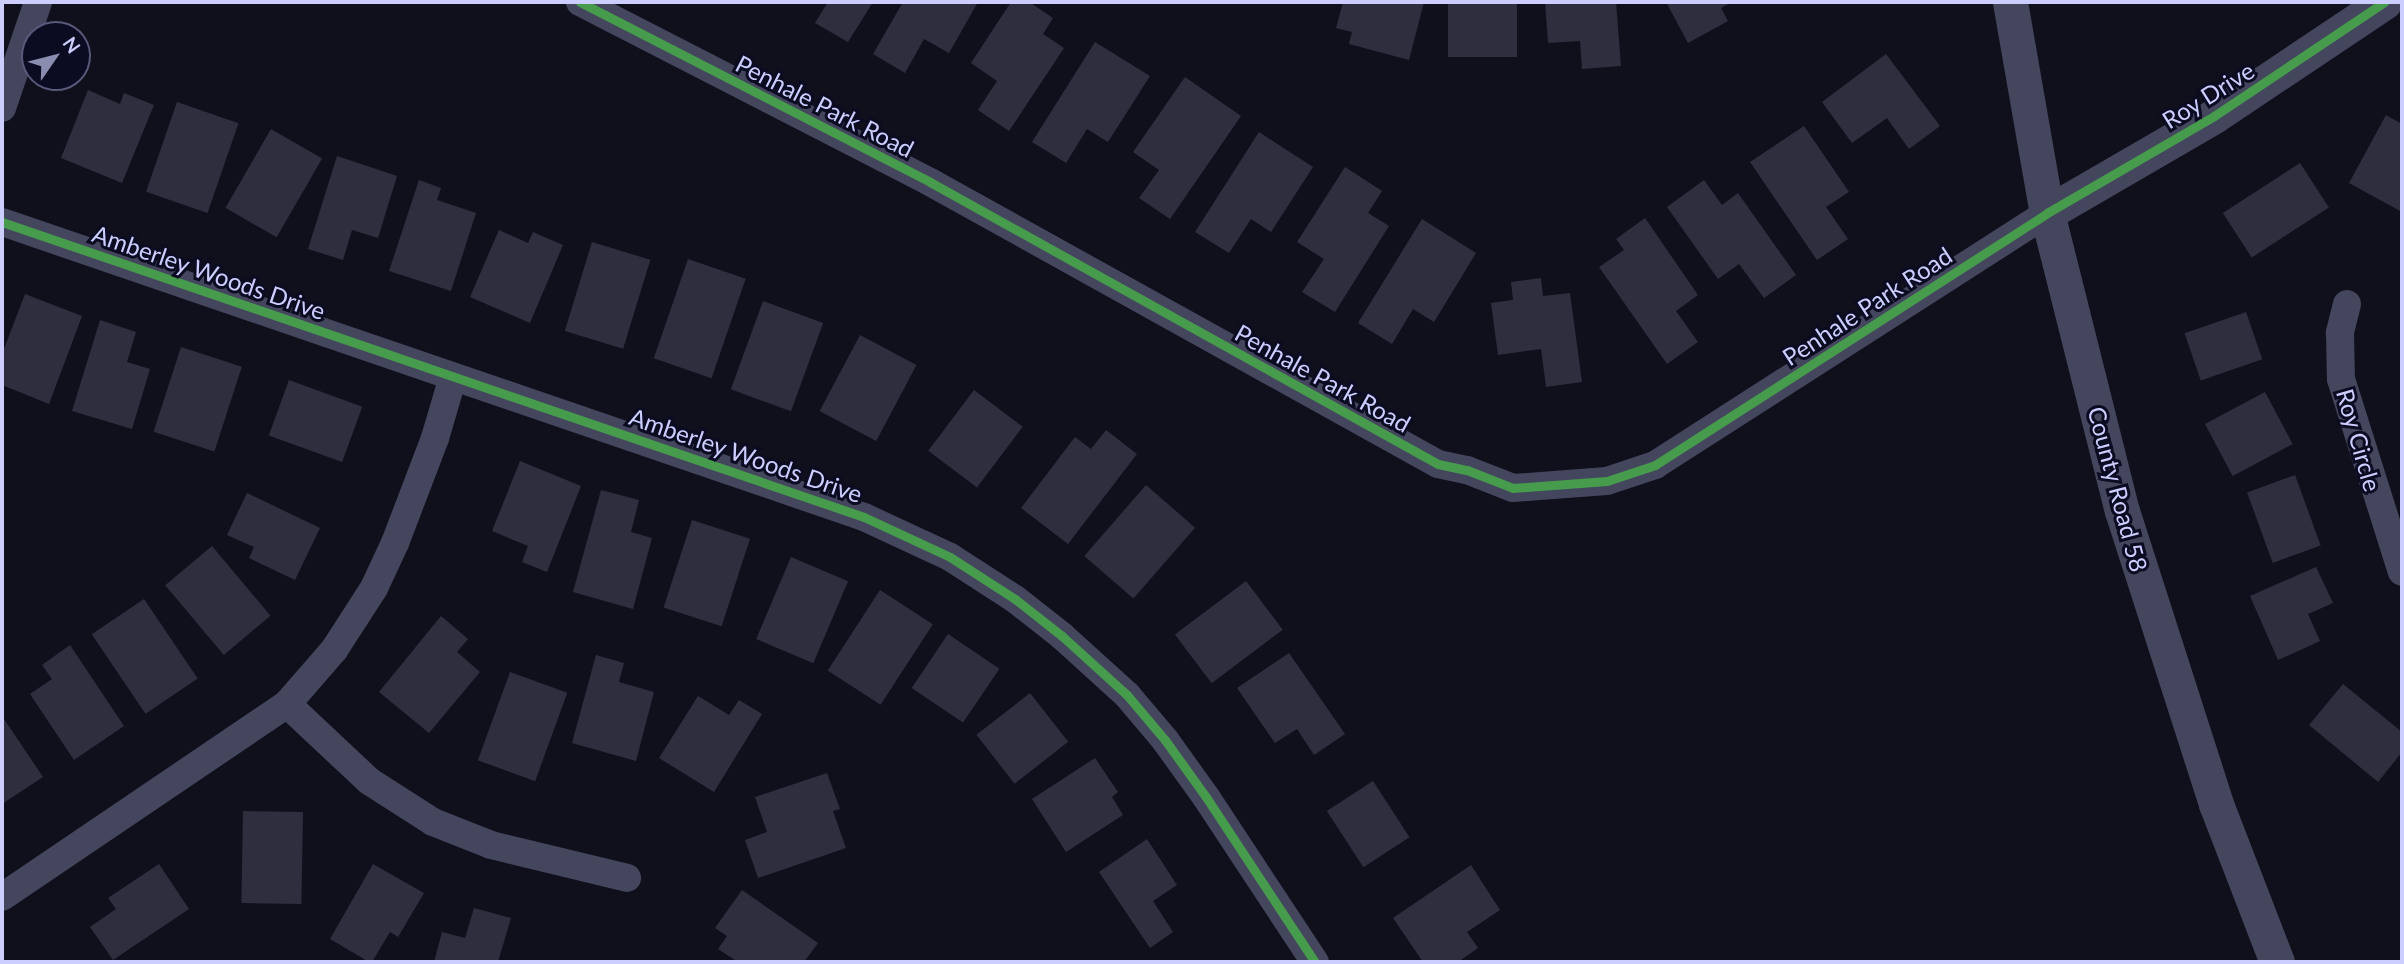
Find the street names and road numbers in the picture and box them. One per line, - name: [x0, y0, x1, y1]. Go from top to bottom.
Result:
- street label: Penhale Park Road: [731, 49, 919, 163]
- street label: Roy Drive: [2157, 55, 2259, 135]
- street label: Amberley Woods Drive: [88, 218, 330, 326]
- street label: Penhale Park Road: [1777, 241, 1957, 371]
- street label: Penhale Park Road: [1230, 318, 1416, 438]
- street label: Roy Circle: [2331, 385, 2387, 495]
- street label: Amberley Woods Drive: [625, 401, 867, 509]
- street label: County Road 58: [2082, 403, 2154, 575]

